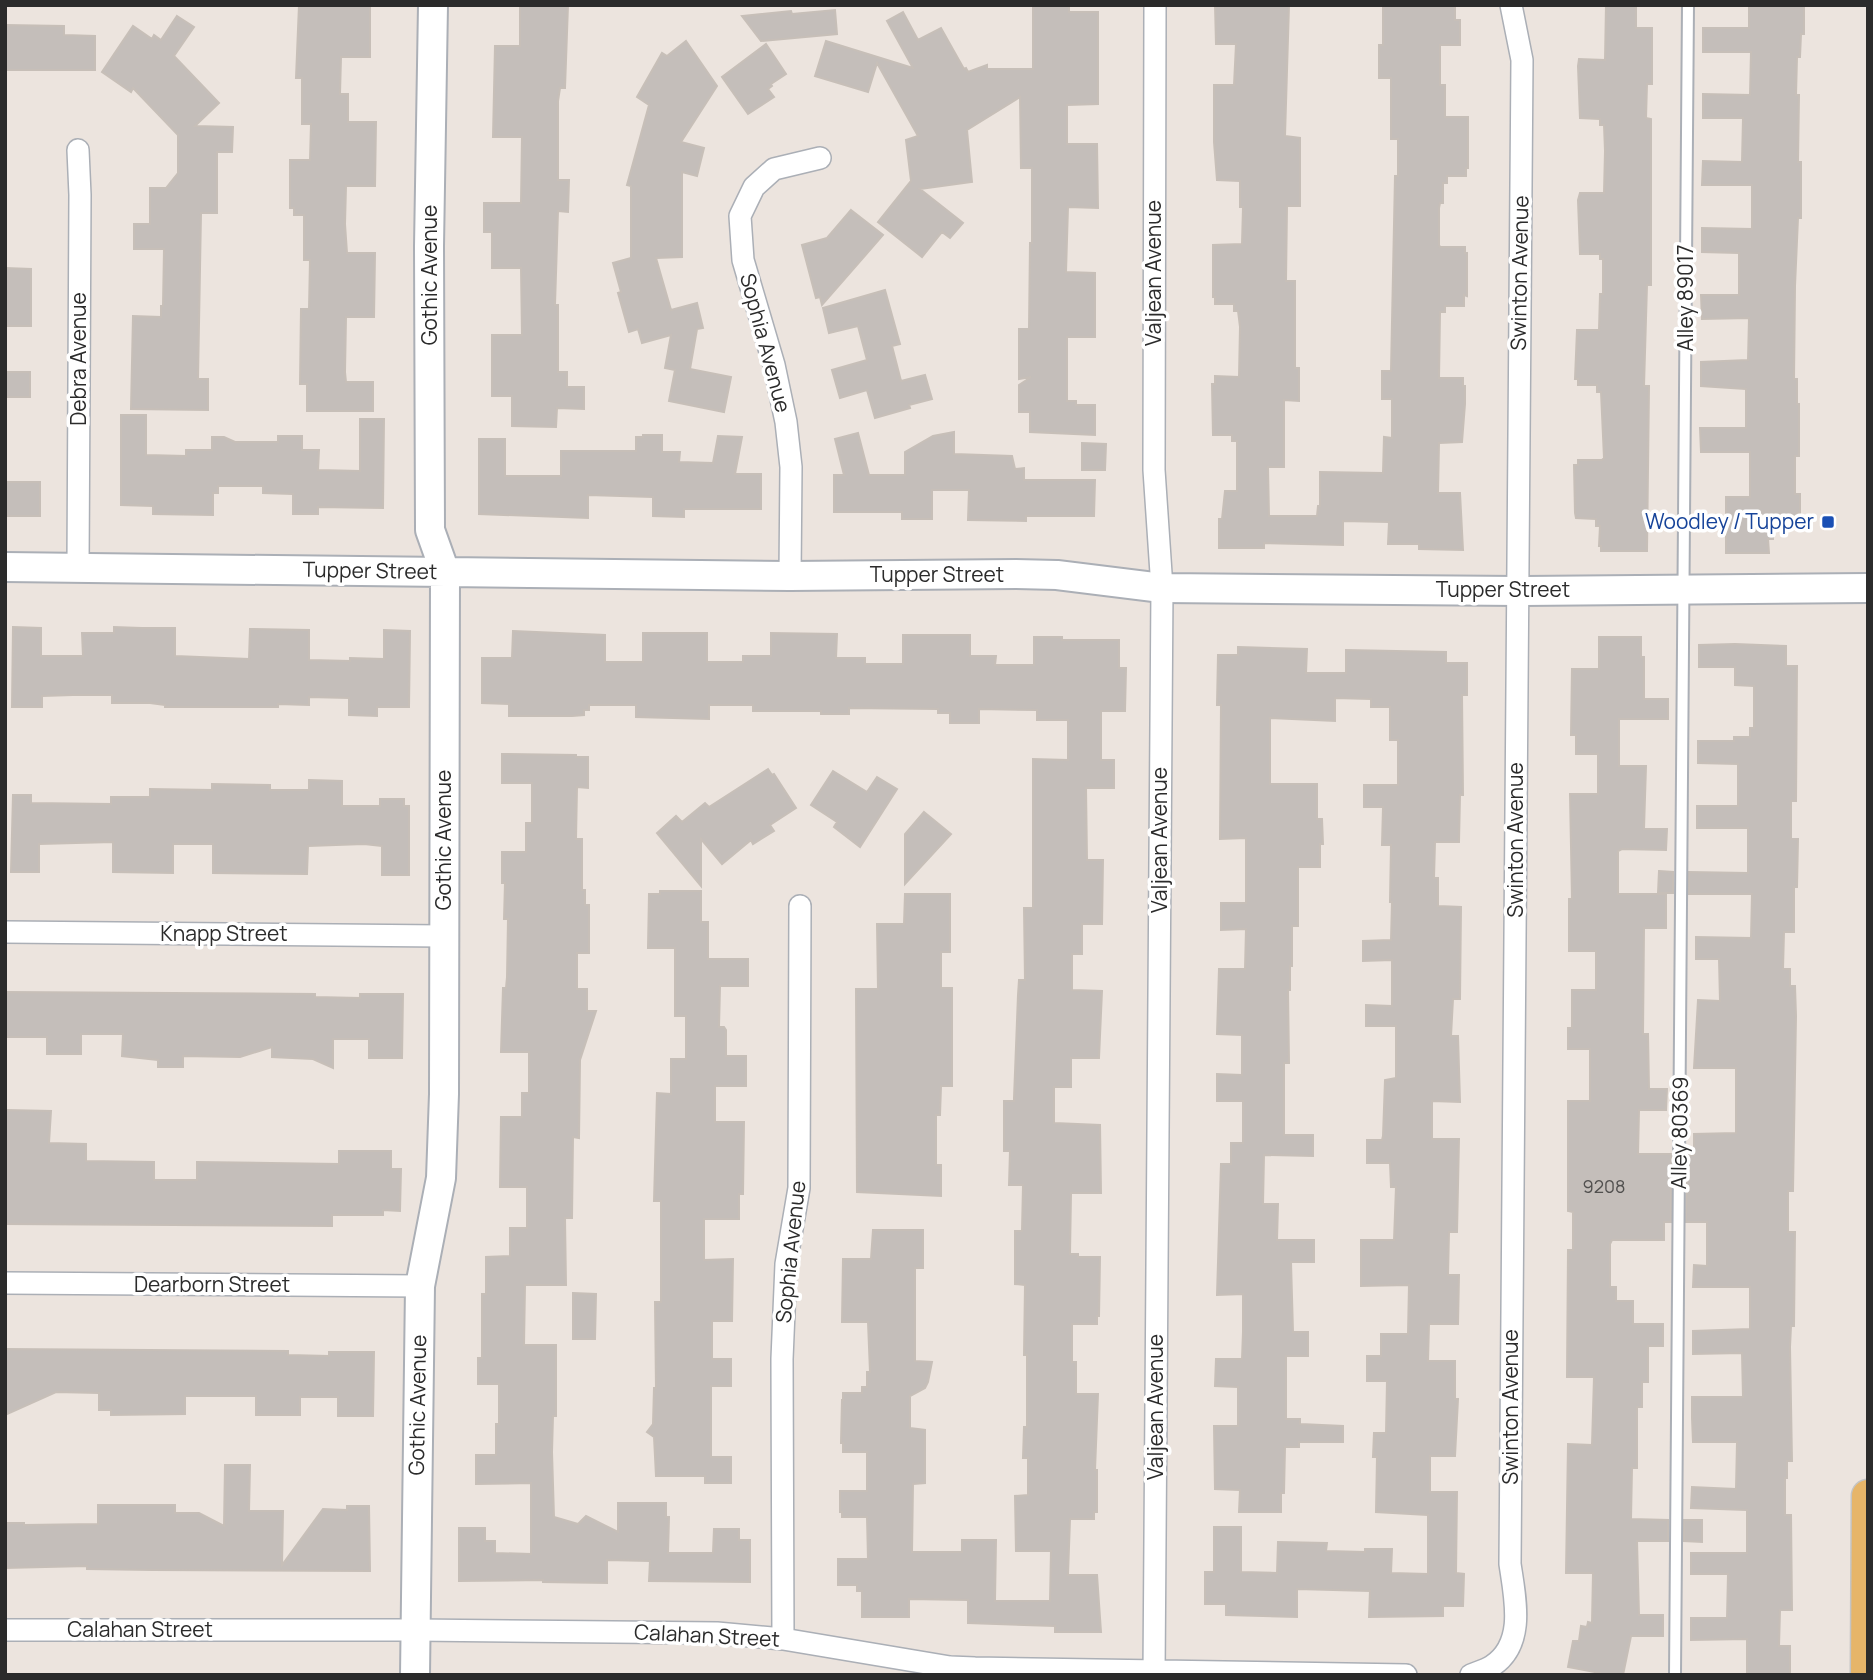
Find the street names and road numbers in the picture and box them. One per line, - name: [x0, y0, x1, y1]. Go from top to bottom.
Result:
- street label: Swinton Avenue: [1504, 195, 1534, 351]
- street label: Valjean Avenue: [1139, 200, 1167, 346]
- street label: Gothic Avenue: [415, 205, 443, 345]
- street label: Alley 89017: [1671, 244, 1699, 352]
- street label: Sophia Avenue: [734, 270, 798, 415]
- street label: Debra Avenue: [64, 292, 92, 426]
- street label: Tupper Street: [303, 555, 438, 585]
- street label: Tupper Street: [870, 560, 1004, 588]
- street label: Tupper Street: [1436, 575, 1570, 603]
- street label: Swinton Avenue: [1501, 762, 1529, 918]
- street label: Valjean Avenue: [1145, 767, 1173, 913]
- street label: Gothic Avenue: [429, 770, 457, 910]
- street label: Knapp Street: [160, 919, 288, 947]
- street label: Alley 80369: [1664, 1076, 1694, 1190]
- street label: Sophia Avenue: [769, 1179, 811, 1324]
- street label: Dearborn Street: [134, 1270, 290, 1298]
- street label: Swinton Avenue: [1496, 1329, 1524, 1485]
- street label: Gothic Avenue: [402, 1334, 432, 1476]
- street label: Valjean Avenue: [1141, 1334, 1169, 1480]
- street label: Calahan Street: [67, 1615, 213, 1643]
- street label: Calahan Street: [634, 1617, 781, 1653]

